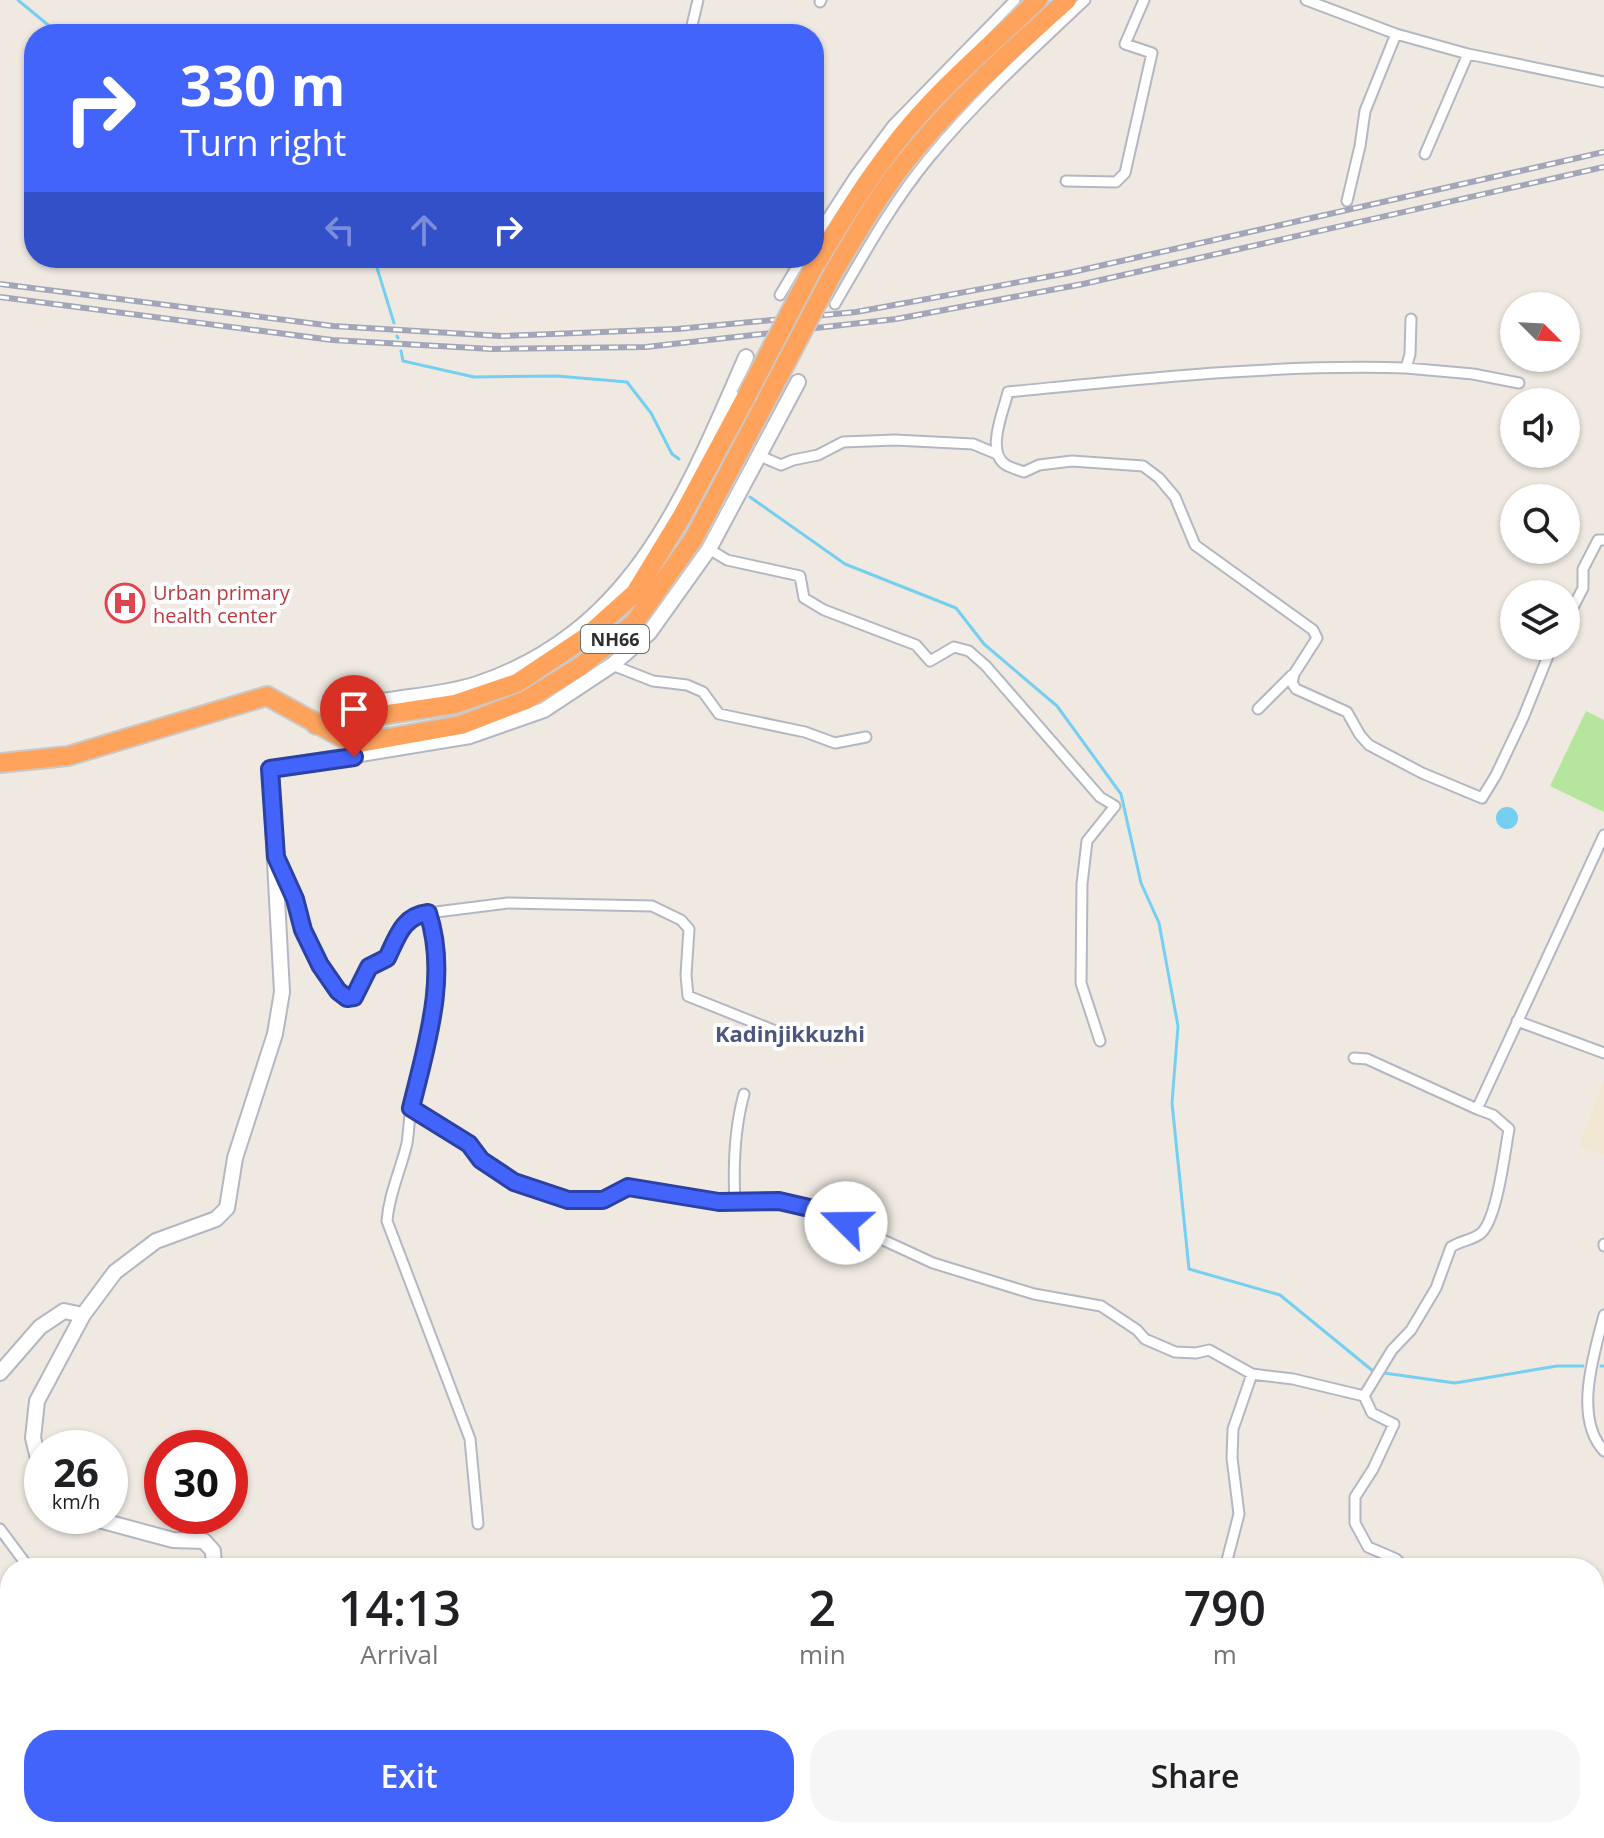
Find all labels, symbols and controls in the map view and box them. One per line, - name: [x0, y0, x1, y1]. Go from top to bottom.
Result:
- text: 330 m: [180, 46, 346, 122]
- icon: right: [48, 56, 152, 160]
- text: Turn right: [180, 118, 346, 167]
- icon: left: [318, 208, 362, 252]
- icon: ahead: [402, 208, 446, 252]
- icon: right: [486, 208, 530, 252]
- north arrow: [1500, 292, 1580, 372]
- map controls: [1500, 292, 1580, 660]
- button: sound: [1500, 388, 1580, 468]
- button: search: [1500, 484, 1580, 564]
- place label: Urban primary health center: [153, 579, 291, 629]
- button: layers: [1500, 580, 1580, 660]
- hospital icon: Urban primary health center: [104, 582, 146, 624]
- road number: NH66: [581, 625, 649, 653]
- pin: [320, 675, 388, 757]
- icon: arrive: [332, 687, 376, 731]
- district label: Kadinjikkuzhi: [715, 1018, 865, 1048]
- position arrow: [804, 1181, 888, 1265]
- speed limit sign: 30: [144, 1430, 248, 1534]
- text: 26: [53, 1444, 99, 1499]
- text: km/h: [52, 1488, 100, 1515]
- text: 14:13: [338, 1575, 461, 1640]
- text: 2: [809, 1575, 836, 1640]
- text: 790: [1184, 1575, 1266, 1640]
- text: Arrival: [360, 1636, 439, 1672]
- text: min: [799, 1636, 846, 1672]
- text: m: [1213, 1636, 1237, 1672]
- button: Exit: [24, 1730, 794, 1822]
- button: Share: [810, 1730, 1580, 1822]

